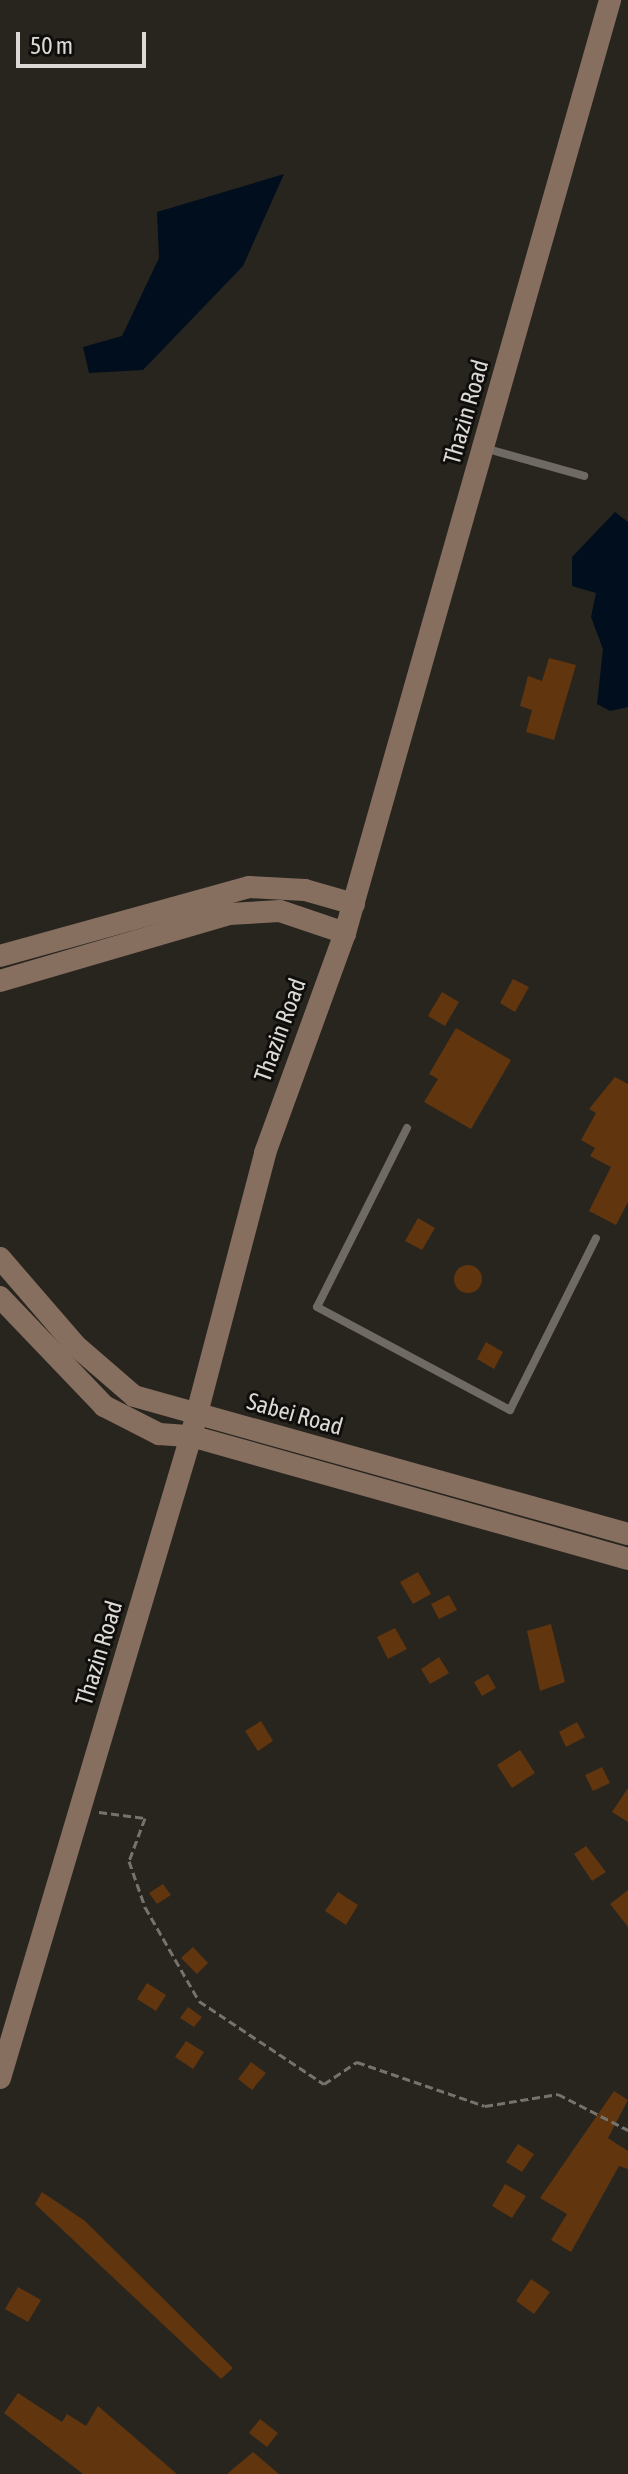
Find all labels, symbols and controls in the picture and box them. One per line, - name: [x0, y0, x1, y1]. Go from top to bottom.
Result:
- scale bar: [20, 16, 150, 66]
- text: 50 m: [30, 32, 73, 59]
- street label: Thazin Road: [437, 356, 495, 468]
- street label: Thazin Road: [248, 974, 312, 1086]
- street label: Sabei Road: [244, 1387, 346, 1441]
- street label: Thazin Road: [69, 1597, 129, 1709]

